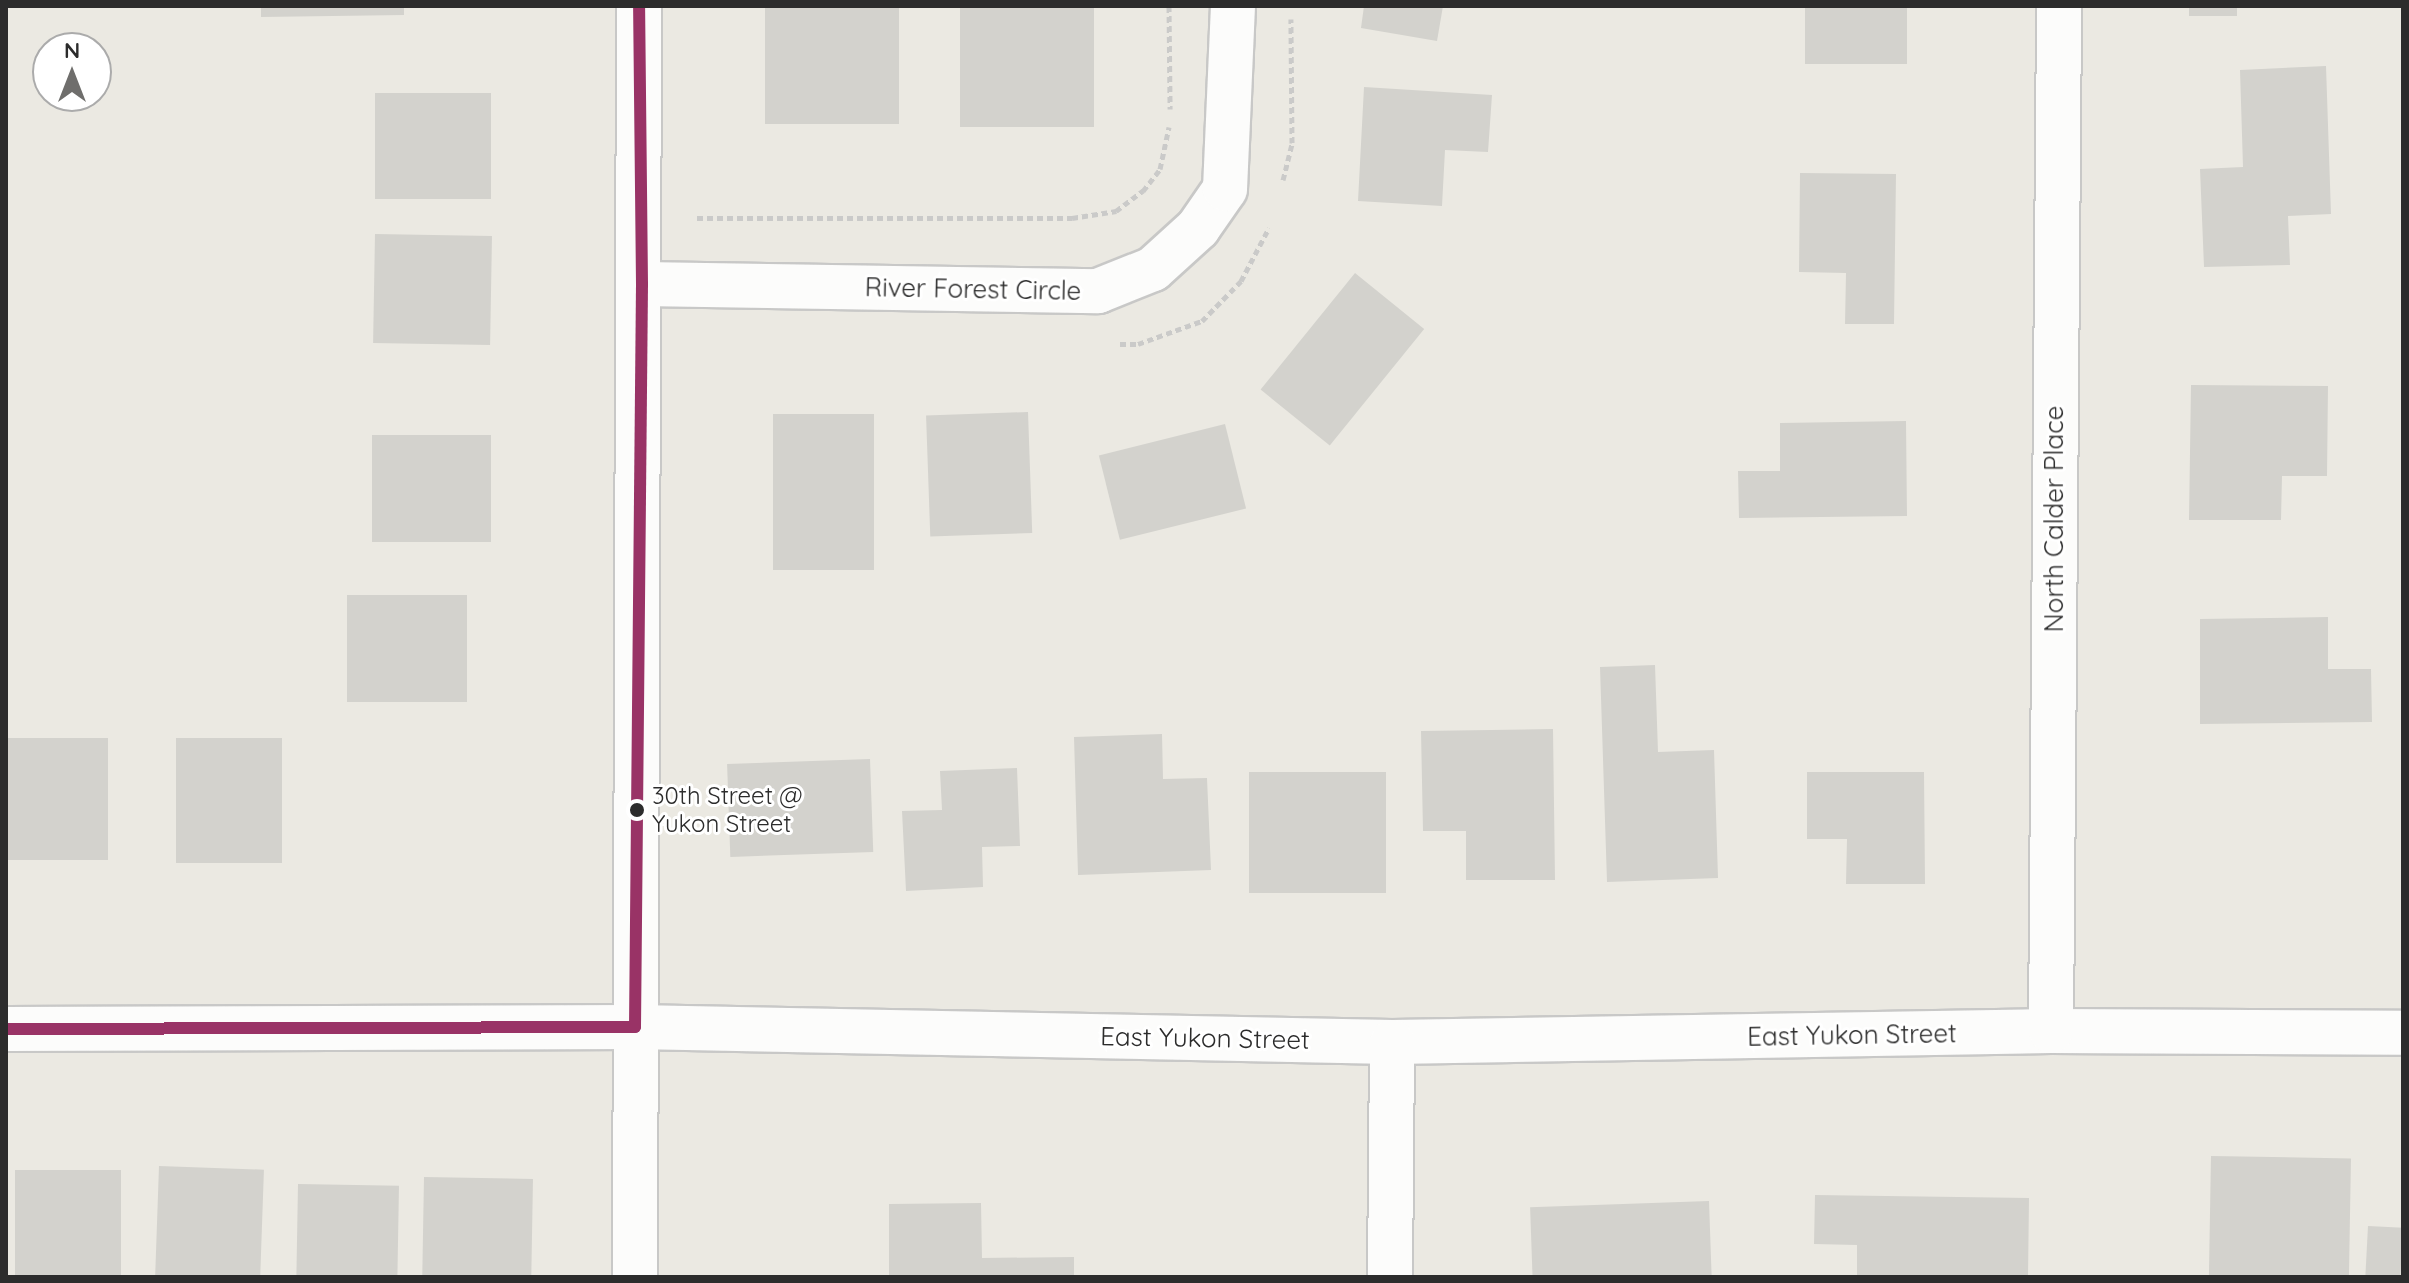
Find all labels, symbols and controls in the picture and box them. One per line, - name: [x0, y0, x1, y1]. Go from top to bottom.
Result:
- north arrow: [32, 32, 112, 112]
- text: N: [64, 36, 80, 64]
- street label: River Forest Circle: [864, 272, 1082, 306]
- street label: North Calder Place: [2038, 406, 2070, 632]
- place label: 30th Street @ Yukon Street: [652, 782, 803, 838]
- marker: 30th Street @ Yukon Street: [629, 802, 645, 818]
- street label: East Yukon Street: [1747, 1018, 1957, 1052]
- street label: East Yukon Street: [1100, 1021, 1310, 1055]

